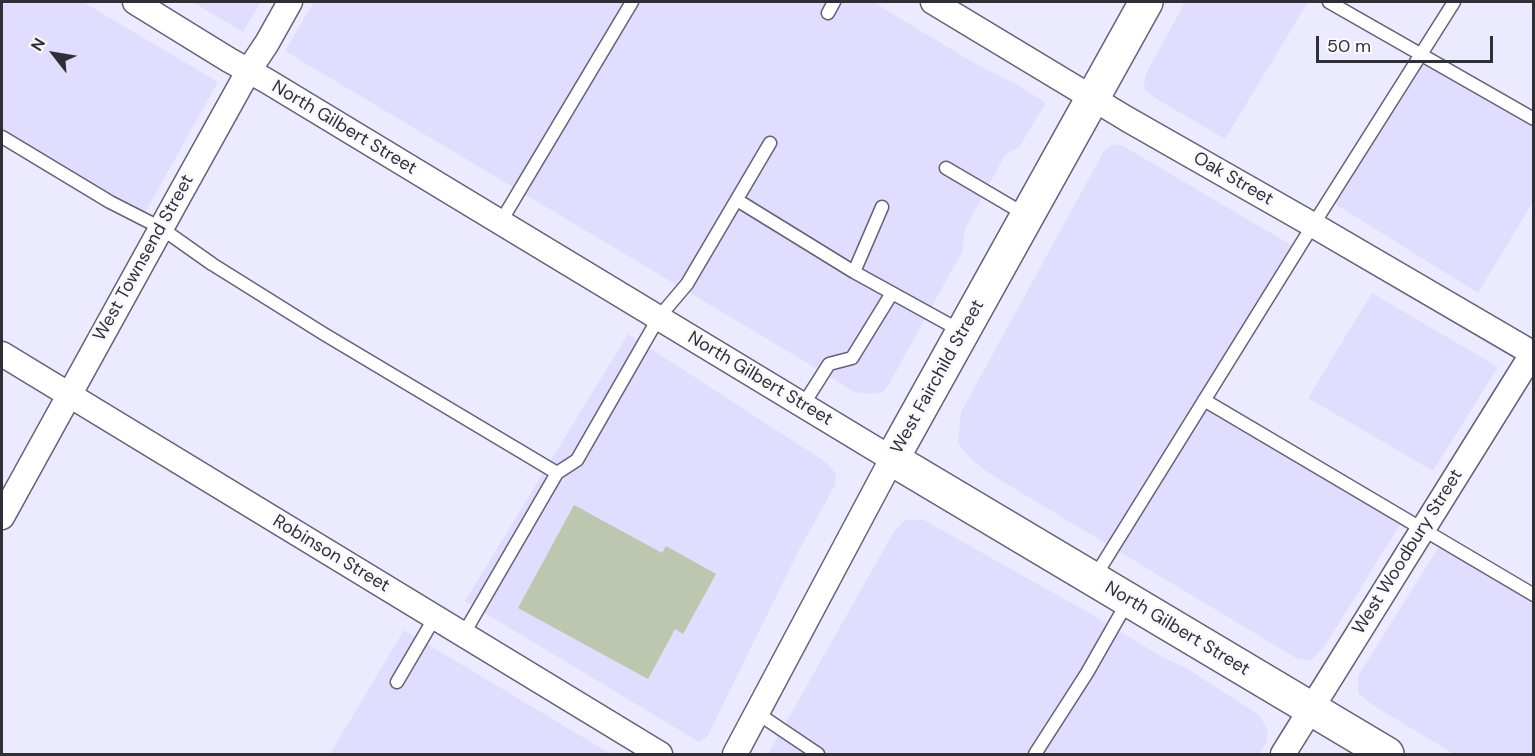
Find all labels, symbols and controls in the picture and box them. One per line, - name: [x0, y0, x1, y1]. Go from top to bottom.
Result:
- north arrow: [24, 24, 84, 84]
- scale bar: [1319, 24, 1496, 62]
- text: N: [26, 34, 50, 55]
- text: 50 m: [1327, 34, 1371, 58]
- street label: North Gilbert Street: [268, 76, 420, 180]
- street label: Oak Street: [1189, 147, 1277, 211]
- street label: West Townsend Street: [89, 171, 199, 345]
- street label: West Fairchild Street: [887, 296, 989, 458]
- street label: North Gilbert Street: [684, 327, 836, 431]
- street label: West Woodbury Street: [1348, 466, 1468, 638]
- street label: Robinson Street: [269, 511, 393, 597]
- street label: North Gilbert Street: [1101, 577, 1253, 681]

